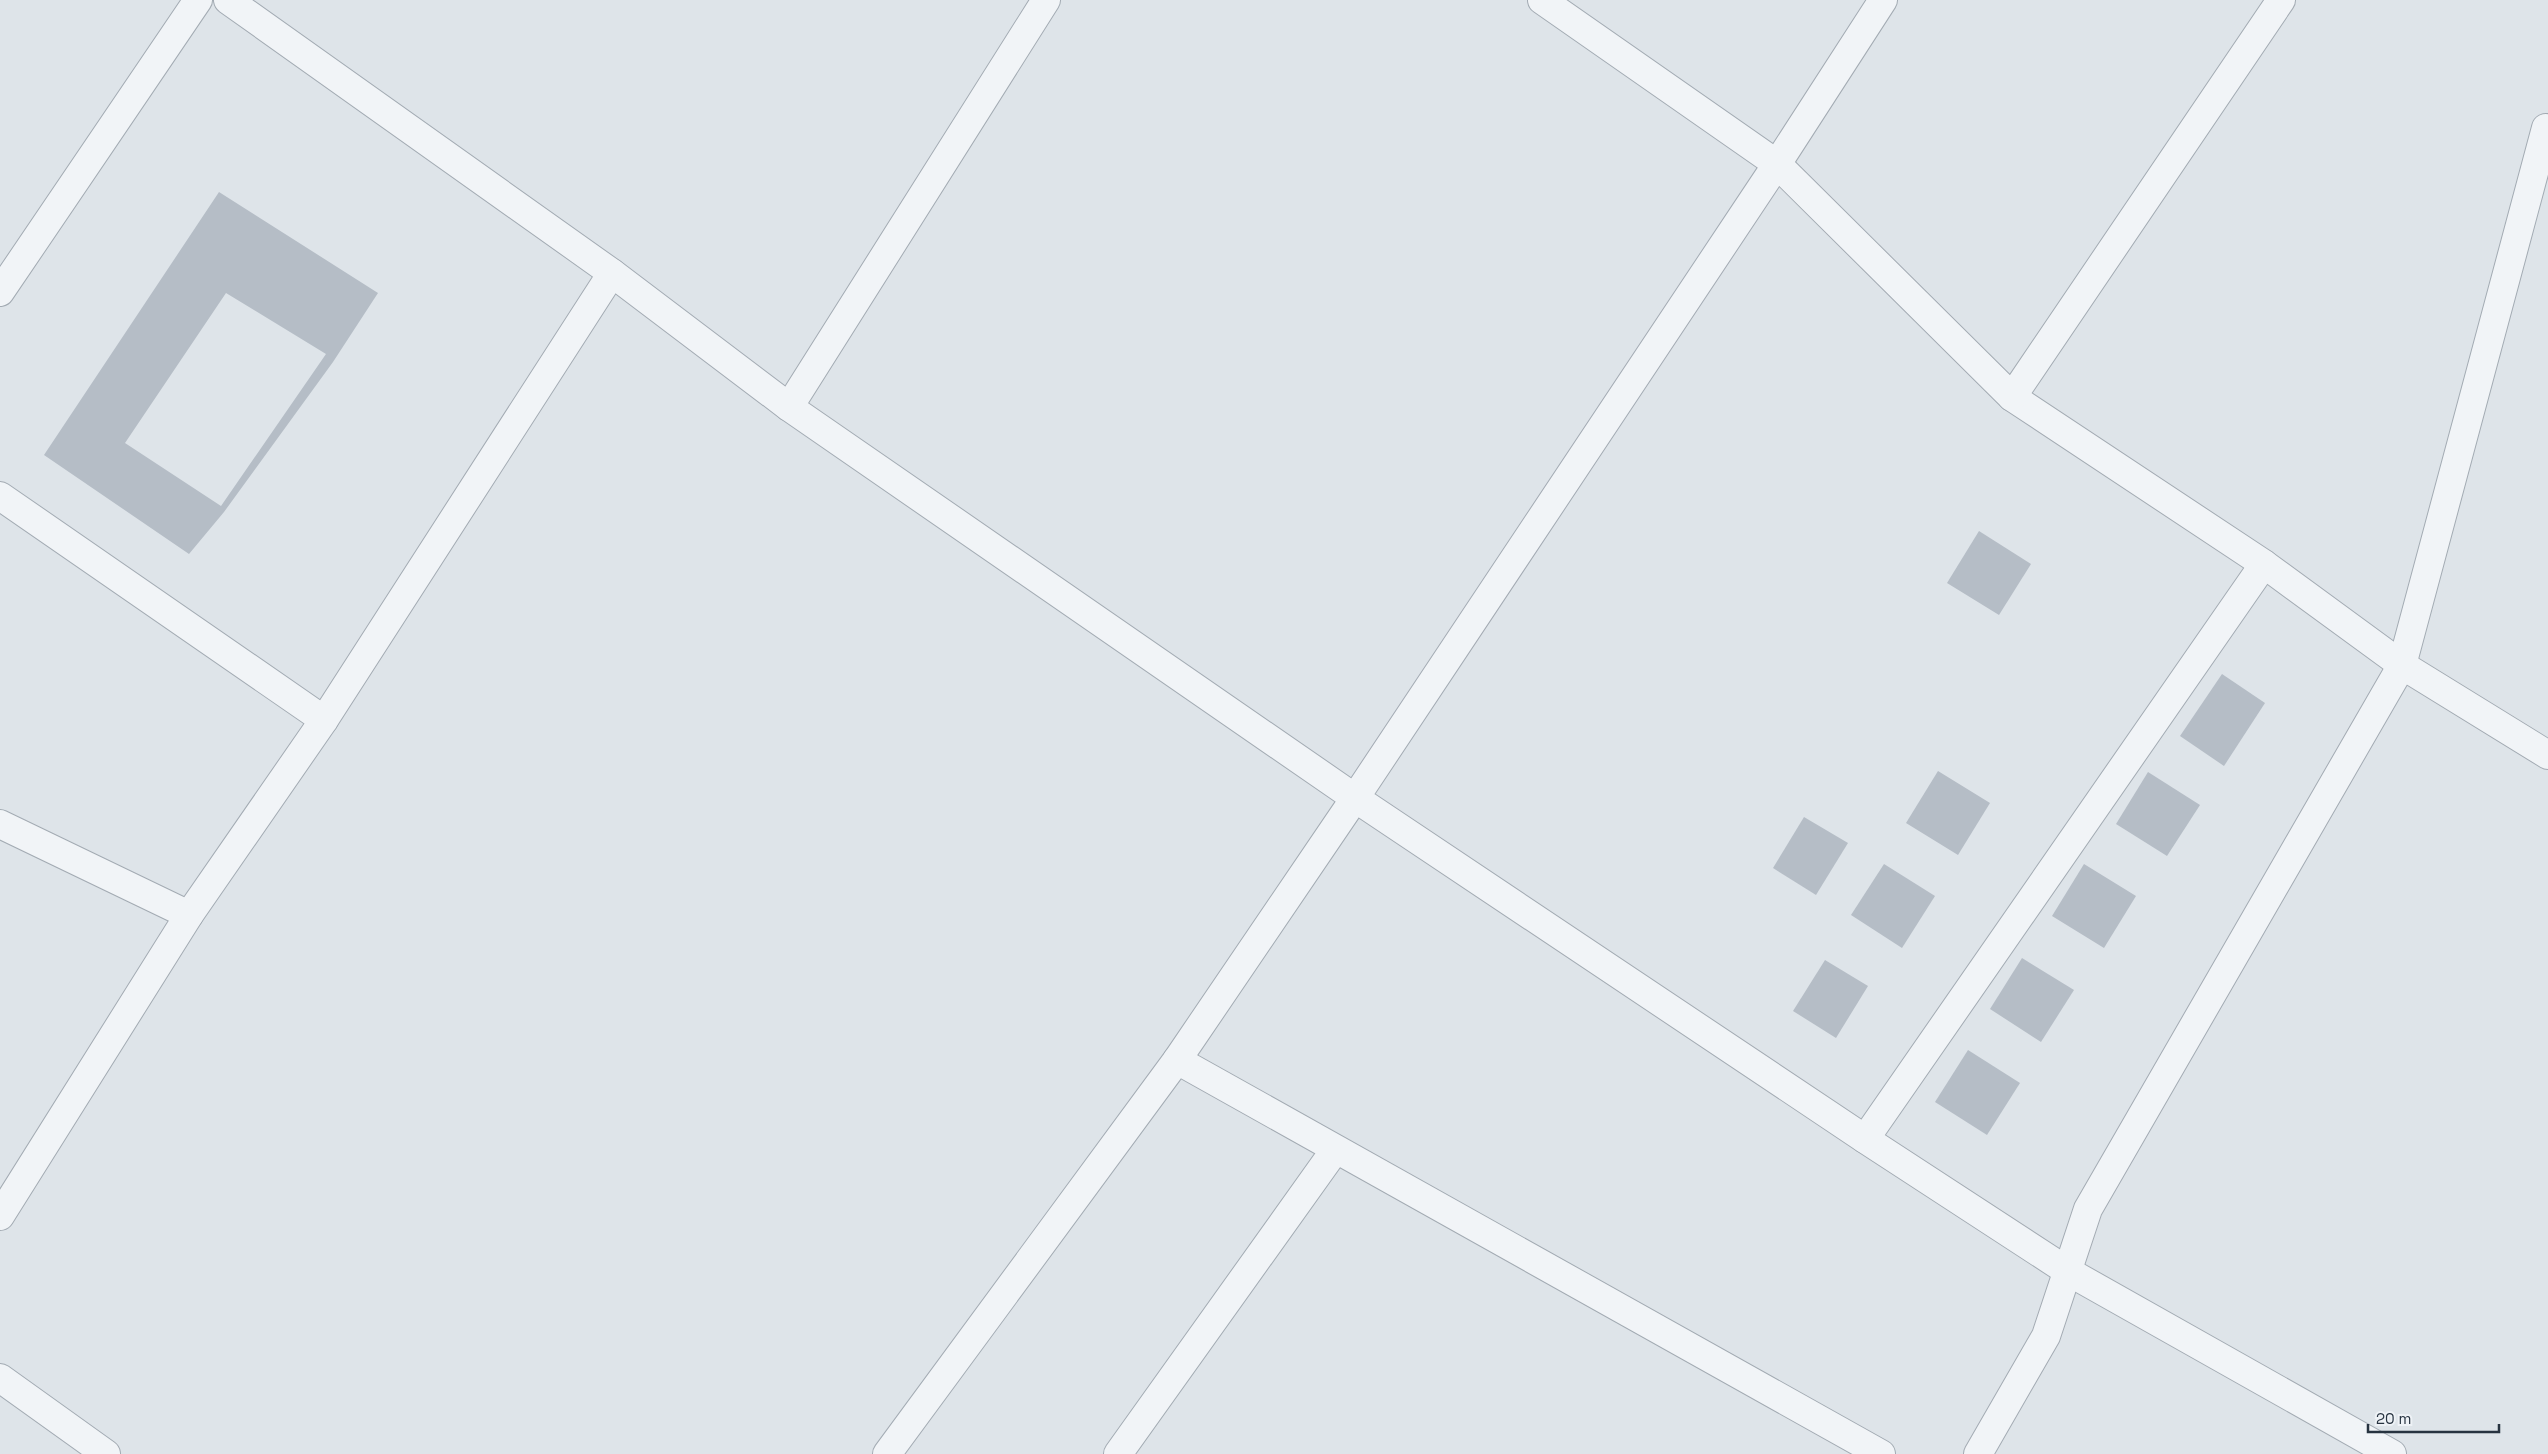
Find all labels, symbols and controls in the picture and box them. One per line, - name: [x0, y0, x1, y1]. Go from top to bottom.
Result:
- scale bar: [2368, 1402, 2499, 1434]
- text: 20 m: [2376, 1409, 2411, 1428]

